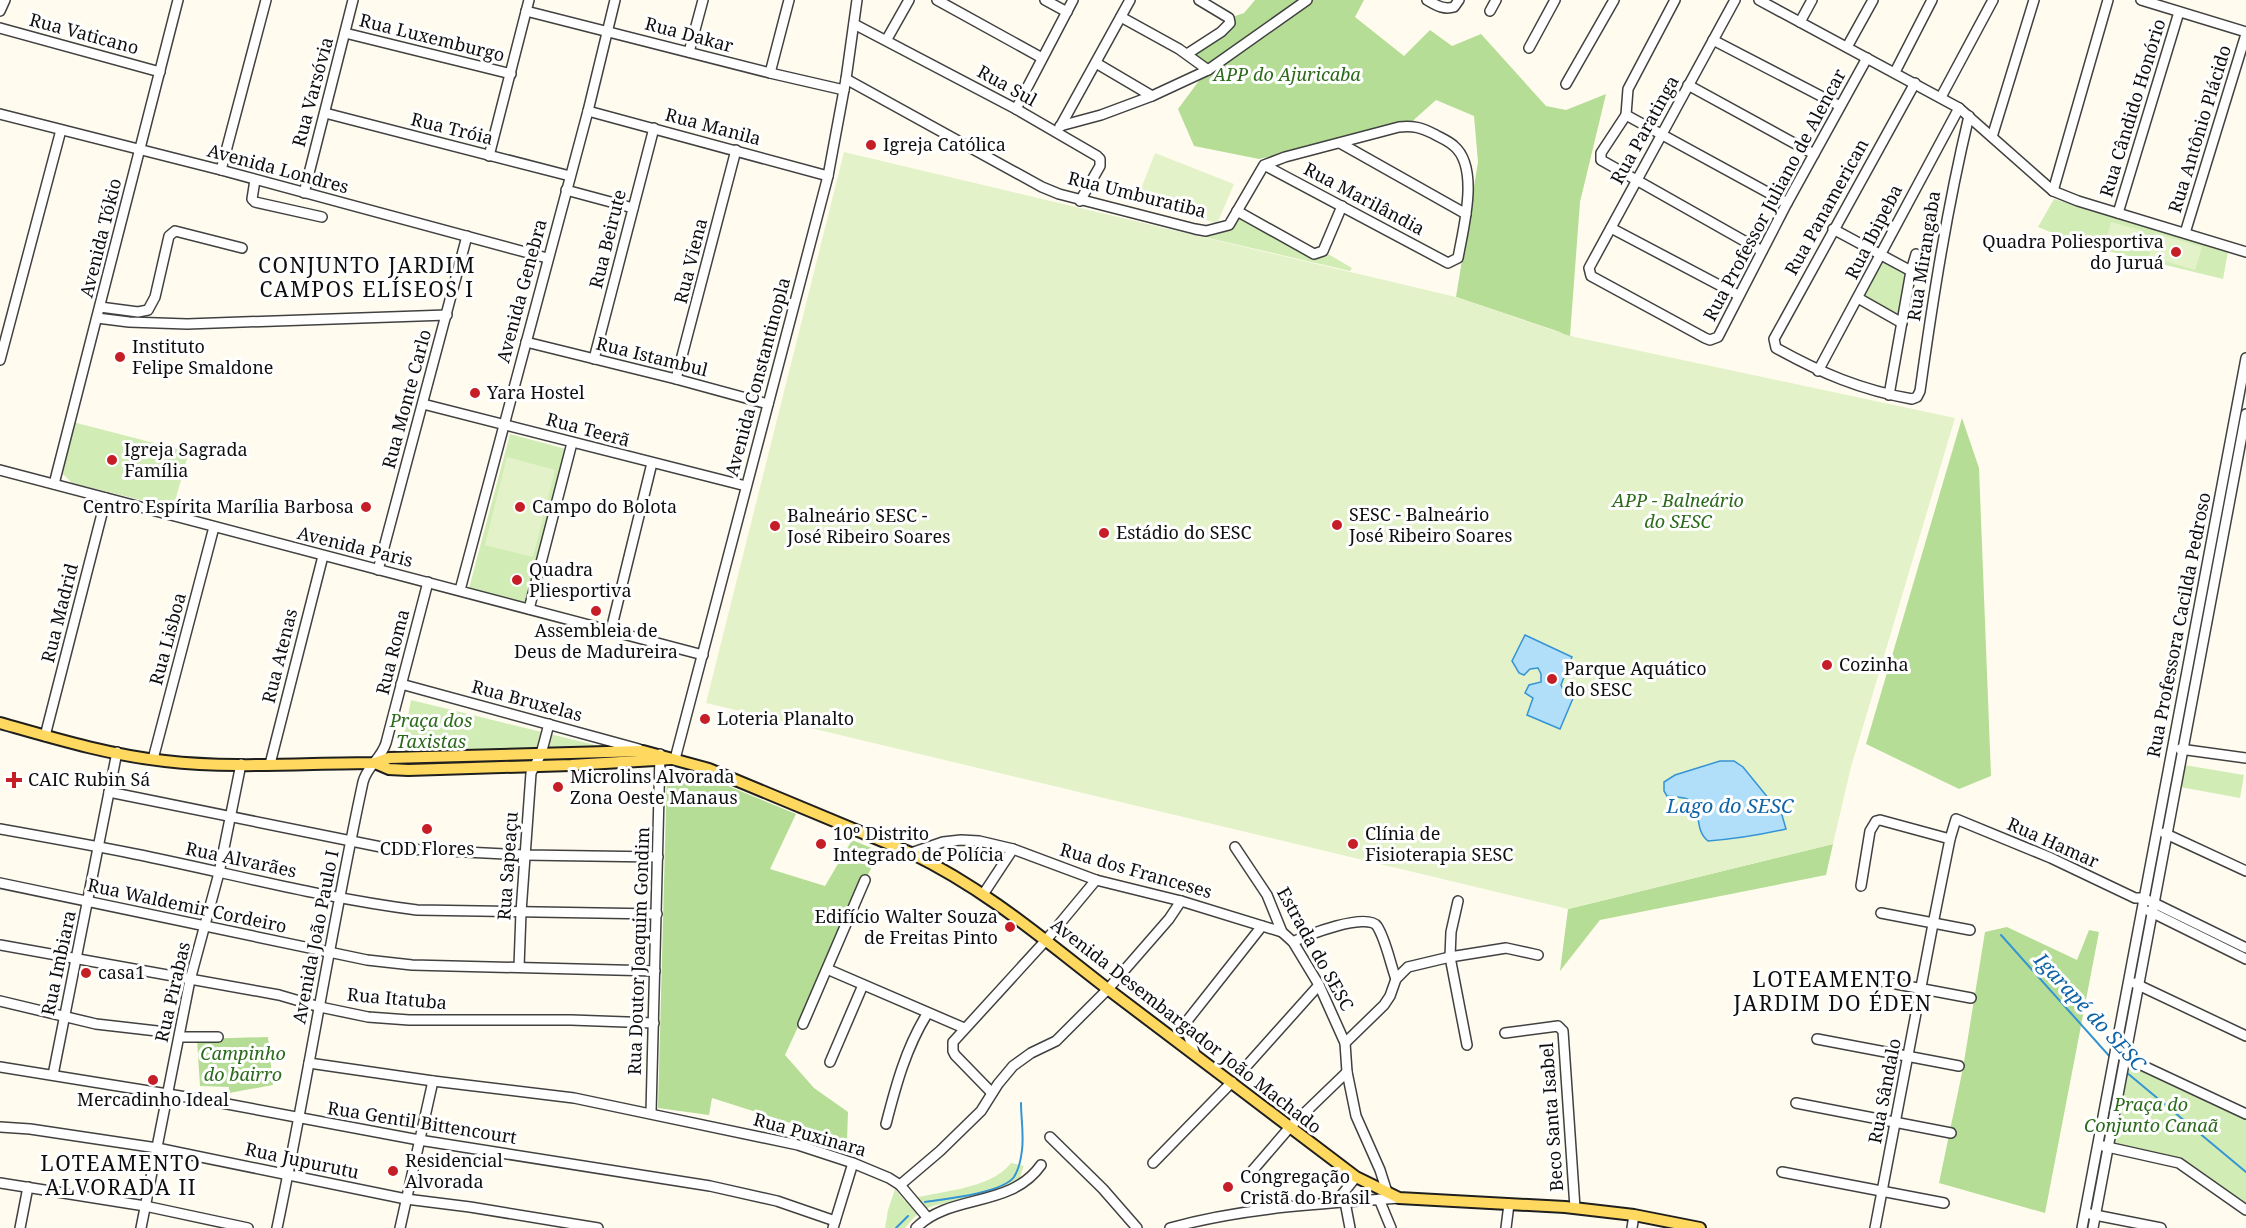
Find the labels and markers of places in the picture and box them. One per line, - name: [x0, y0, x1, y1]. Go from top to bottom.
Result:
- place label: Igreja Católica: [883, 132, 1006, 156]
- marker: Igreja Católica: [864, 138, 878, 152]
- place label: Quadra Poliesportiva do Juruá: [1982, 229, 2164, 274]
- marker: Quadra Poliesportiva do Juruá: [2169, 245, 2183, 259]
- place label: Instituto Felipe Smaldone: [132, 334, 273, 379]
- marker: Instituto Felipe Smaldone: [113, 350, 127, 364]
- place label: Yara Hostel: [486, 380, 585, 404]
- marker: Yara Hostel: [468, 386, 482, 400]
- place label: Igreja Sagrada Família: [124, 437, 248, 482]
- marker: Igreja Sagrada Família: [105, 453, 119, 467]
- place label: Centro Espírita Marília Barbosa: [83, 494, 354, 518]
- place label: Campo do Bolota: [532, 494, 677, 518]
- marker: Centro Espírita Marília Barbosa: [359, 500, 373, 514]
- marker: Campo do Bolota: [513, 500, 527, 514]
- place label: SESC - Balneário José Ribeiro Soares: [1348, 502, 1512, 547]
- place label: Balneário SESC - José Ribeiro Soares: [786, 503, 950, 548]
- marker: SESC - Balneário José Ribeiro Soares: [1330, 518, 1344, 532]
- marker: Balneário SESC - José Ribeiro Soares: [768, 519, 782, 533]
- place label: Estádio do SESC: [1116, 520, 1252, 544]
- marker: Estádio do SESC: [1097, 526, 1111, 540]
- place label: Quadra Pliesportiva: [529, 557, 632, 602]
- marker: Quadra Pliesportiva: [510, 573, 524, 587]
- marker: Assembleia de Deus de Madureira: [589, 604, 603, 618]
- place label: Assembleia de Deus de Madureira: [514, 618, 678, 663]
- place label: Cozinha: [1839, 652, 1909, 676]
- place label: Parque Aquático do SESC: [1564, 656, 1707, 701]
- marker: Cozinha: [1820, 658, 1834, 672]
- marker: Parque Aquático do SESC: [1545, 672, 1559, 686]
- place label: Loteria Planalto: [717, 706, 854, 730]
- marker: Loteria Planalto: [698, 712, 712, 726]
- place label: Microlins Alvorada Zona Oeste Manaus: [570, 764, 738, 809]
- place label: CAIC Rubin Sá: [28, 767, 150, 791]
- marker: CAIC Rubin Sá: [5, 771, 23, 789]
- marker: Microlins Alvorada Zona Oeste Manaus: [551, 780, 565, 794]
- place label: 10º Distrito Integrado de Polícia: [833, 821, 1004, 866]
- place label: Clínia de Fisioterapia SESC: [1365, 821, 1513, 866]
- marker: CDD Flores: [420, 822, 434, 836]
- place label: CDD Flores: [380, 836, 474, 860]
- marker: 10º Distrito Integrado de Polícia: [814, 837, 828, 851]
- marker: Clínia de Fisioterapia SESC: [1346, 837, 1360, 851]
- place label: Edifício Walter Souza de Freitas Pinto: [815, 904, 998, 949]
- marker: Edifício Walter Souza de Freitas Pinto: [1003, 920, 1017, 934]
- place label: casa1: [98, 960, 145, 984]
- marker: casa1: [79, 966, 93, 980]
- marker: Mercadinho Ideal: [146, 1073, 160, 1087]
- place label: Mercadinho Ideal: [77, 1087, 229, 1111]
- place label: Residencial Alvorada: [405, 1148, 503, 1193]
- marker: Residencial Alvorada: [386, 1164, 400, 1178]
- place label: Congregação Cristã do Brasil: [1240, 1164, 1371, 1209]
- marker: Congregação Cristã do Brasil: [1221, 1180, 1235, 1194]

